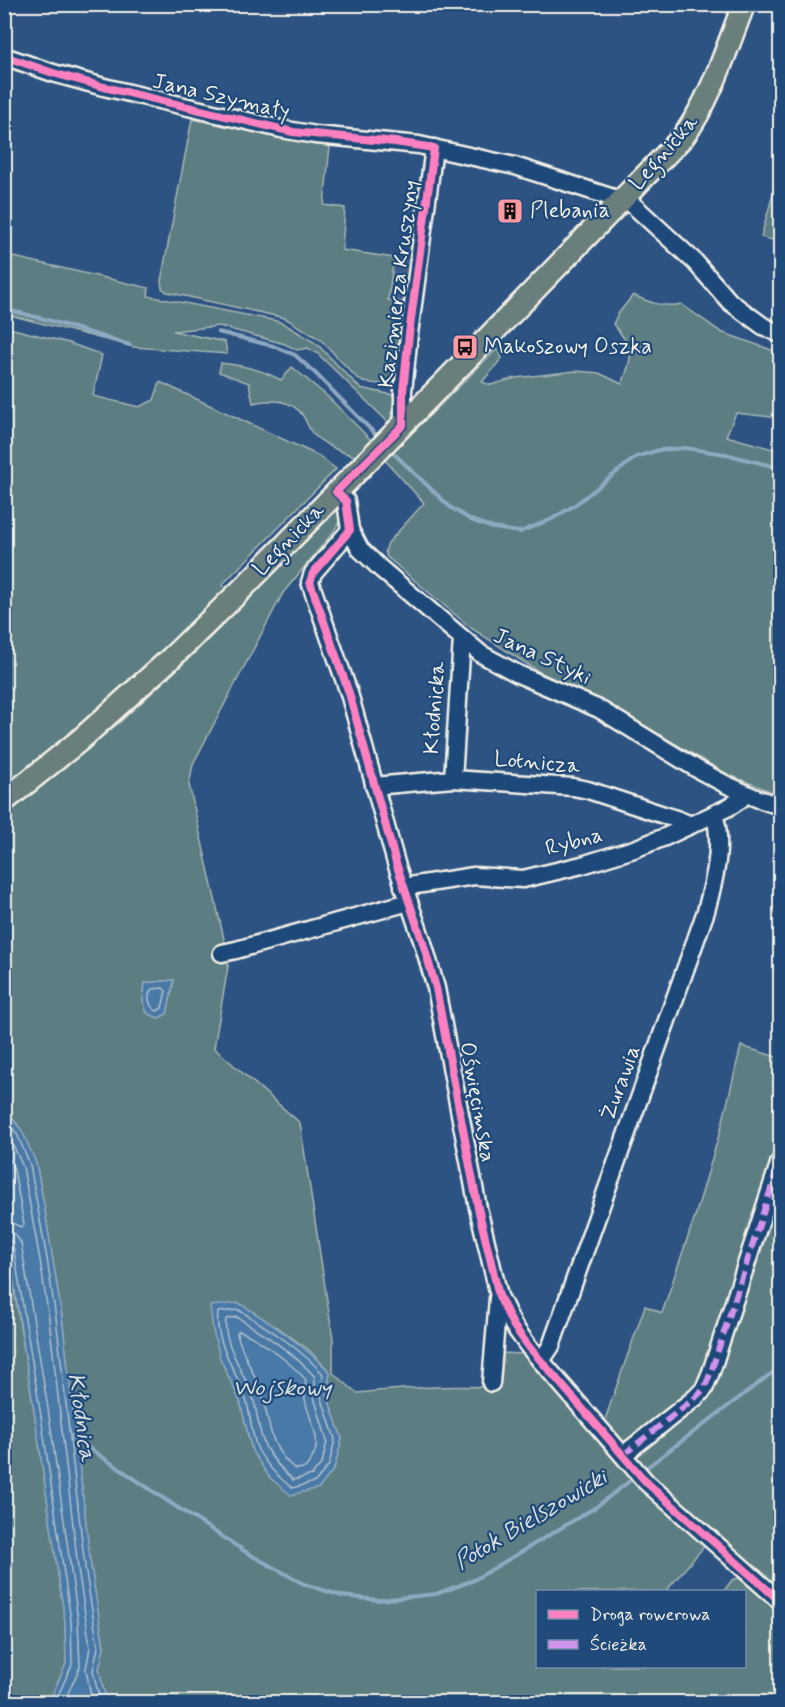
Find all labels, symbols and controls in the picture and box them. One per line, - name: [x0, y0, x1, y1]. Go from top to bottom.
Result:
- street label: Jana Szymały: [150, 68, 292, 126]
- street label: Legnicka: [623, 109, 707, 199]
- street label: Kazimierza Kruszyny: [372, 179, 426, 389]
- building icon: Plebania: [495, 196, 525, 226]
- place label: Plebania: [530, 197, 610, 225]
- bus stop icon: Makoszowy Oszka: [450, 332, 480, 362]
- place label: Makoszowy Oszka: [484, 333, 652, 361]
- street label: Legnicka: [247, 497, 334, 585]
- street label: Jana Styki: [489, 622, 595, 692]
- street label: Kłodnicka: [418, 660, 452, 755]
- street label: Lotnicza: [493, 745, 582, 781]
- street label: Rybna: [542, 821, 606, 863]
- street label: Oświęcimska: [453, 1040, 501, 1164]
- street label: Żurawia: [595, 1042, 647, 1124]
- water label: Kłodnica: [59, 1371, 103, 1465]
- water label: Wojskowy: [233, 1373, 333, 1404]
- water label: Potok Bielszowicki: [449, 1461, 615, 1578]
- legend: [536, 1590, 746, 1668]
- text: Droga rowerowa: [590, 1603, 710, 1627]
- text: Ścieżka: [590, 1633, 647, 1657]

